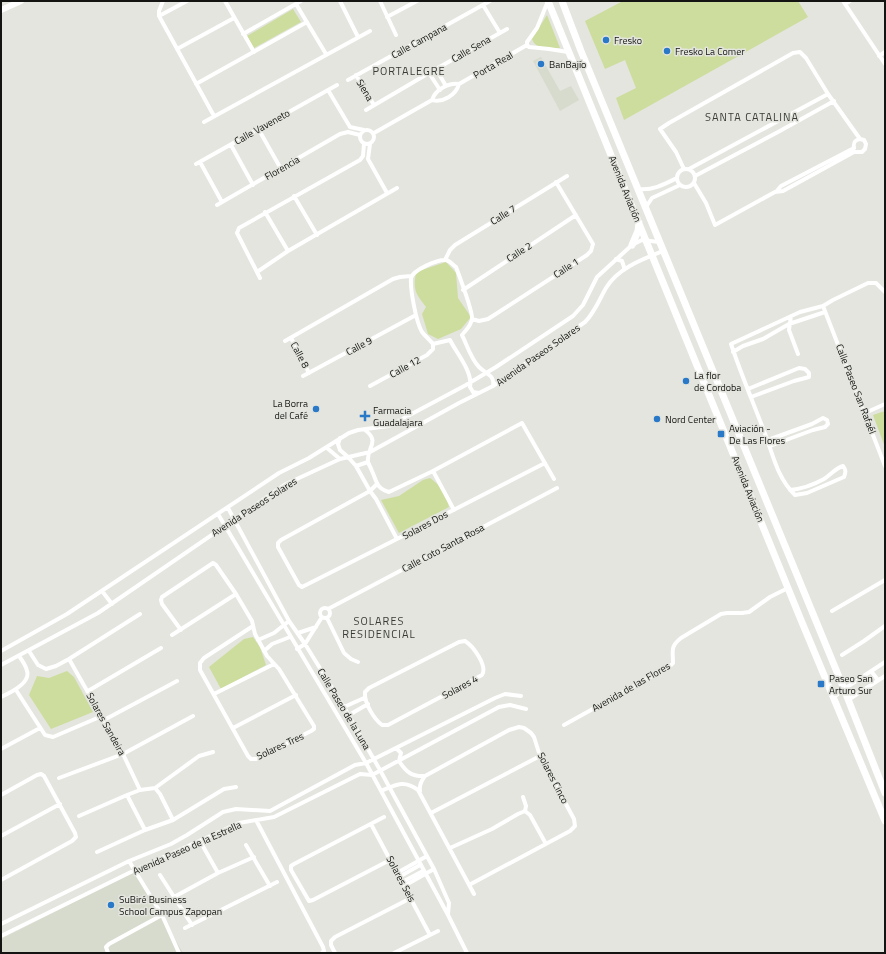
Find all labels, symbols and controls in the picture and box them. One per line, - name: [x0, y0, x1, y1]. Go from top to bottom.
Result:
- street label: Calle Campana: [388, 19, 450, 63]
- street label: Calle Sena: [449, 32, 493, 66]
- place label: Fresko: [614, 33, 642, 48]
- marker: Fresko: [601, 35, 611, 45]
- place label: Fresko La Comer: [675, 44, 745, 59]
- marker: Fresko La Comer: [662, 46, 672, 56]
- street label: Porta Real: [470, 48, 516, 82]
- place label: BanBajío: [549, 57, 586, 72]
- marker: BanBajío: [536, 59, 546, 69]
- district label: PORTALEGRE: [372, 63, 446, 79]
- street label: Siena: [353, 76, 377, 104]
- street label: Calle Vaveneto: [231, 105, 293, 149]
- district label: SANTA CATALINA: [705, 109, 799, 125]
- street label: Florencia: [262, 152, 302, 184]
- street label: Avenida Aviación: [605, 153, 645, 225]
- street label: Calle 7: [487, 201, 519, 229]
- street label: Calle 2: [503, 238, 535, 266]
- street label: Calle 1: [550, 254, 582, 282]
- street label: Avenida Paseos Solares: [493, 320, 583, 390]
- street label: Calle 9: [343, 333, 375, 359]
- street label: Calle 8: [287, 339, 313, 371]
- street label: Calle Paseo San Rafaél: [832, 342, 880, 436]
- street label: Calle 12: [387, 352, 423, 382]
- place label: La flor de Cordoba: [694, 368, 741, 395]
- marker: La flor de Cordoba: [681, 376, 691, 386]
- place label: La Borra del Café: [273, 396, 308, 423]
- place label: Farmacia Guadalajara: [373, 403, 423, 430]
- marker: La Borra del Café: [311, 404, 321, 414]
- marker: Farmacia Guadalajara: [360, 411, 370, 421]
- place label: Nord Center: [665, 412, 716, 427]
- marker: Nord Center: [652, 414, 662, 424]
- place label: Aviación - De Las Flores: [729, 421, 786, 448]
- marker: Aviación - De Las Flores: [716, 429, 726, 439]
- street label: Avenida Aviación: [728, 453, 768, 525]
- street label: Avenida Paseos Solares: [208, 473, 300, 540]
- street label: Solares Dos: [400, 507, 451, 543]
- street label: Calle Coto Santa Rosa: [399, 520, 487, 576]
- district label: SOLARES RESIDENCIAL: [342, 613, 416, 642]
- street label: Avenida de las Flores: [589, 658, 673, 716]
- street label: Calle Paseo de la Luna: [314, 665, 374, 753]
- street label: Solares 4: [439, 671, 481, 703]
- place label: Paseo San Arturo Sur: [829, 671, 873, 698]
- marker: Paseo San Arturo Sur: [816, 679, 826, 689]
- street label: Solares Sandeira: [82, 690, 130, 758]
- street label: Solares Tres: [254, 728, 306, 764]
- street label: Solares Cinco: [534, 750, 572, 806]
- street label: Avenida Paseo de la Estrella: [130, 817, 244, 879]
- street label: Solares Seis: [383, 853, 420, 905]
- place label: SuBiré Business School Campus Zapopan: [119, 892, 222, 919]
- marker: SuBiré Business School Campus Zapopan: [106, 900, 116, 910]

